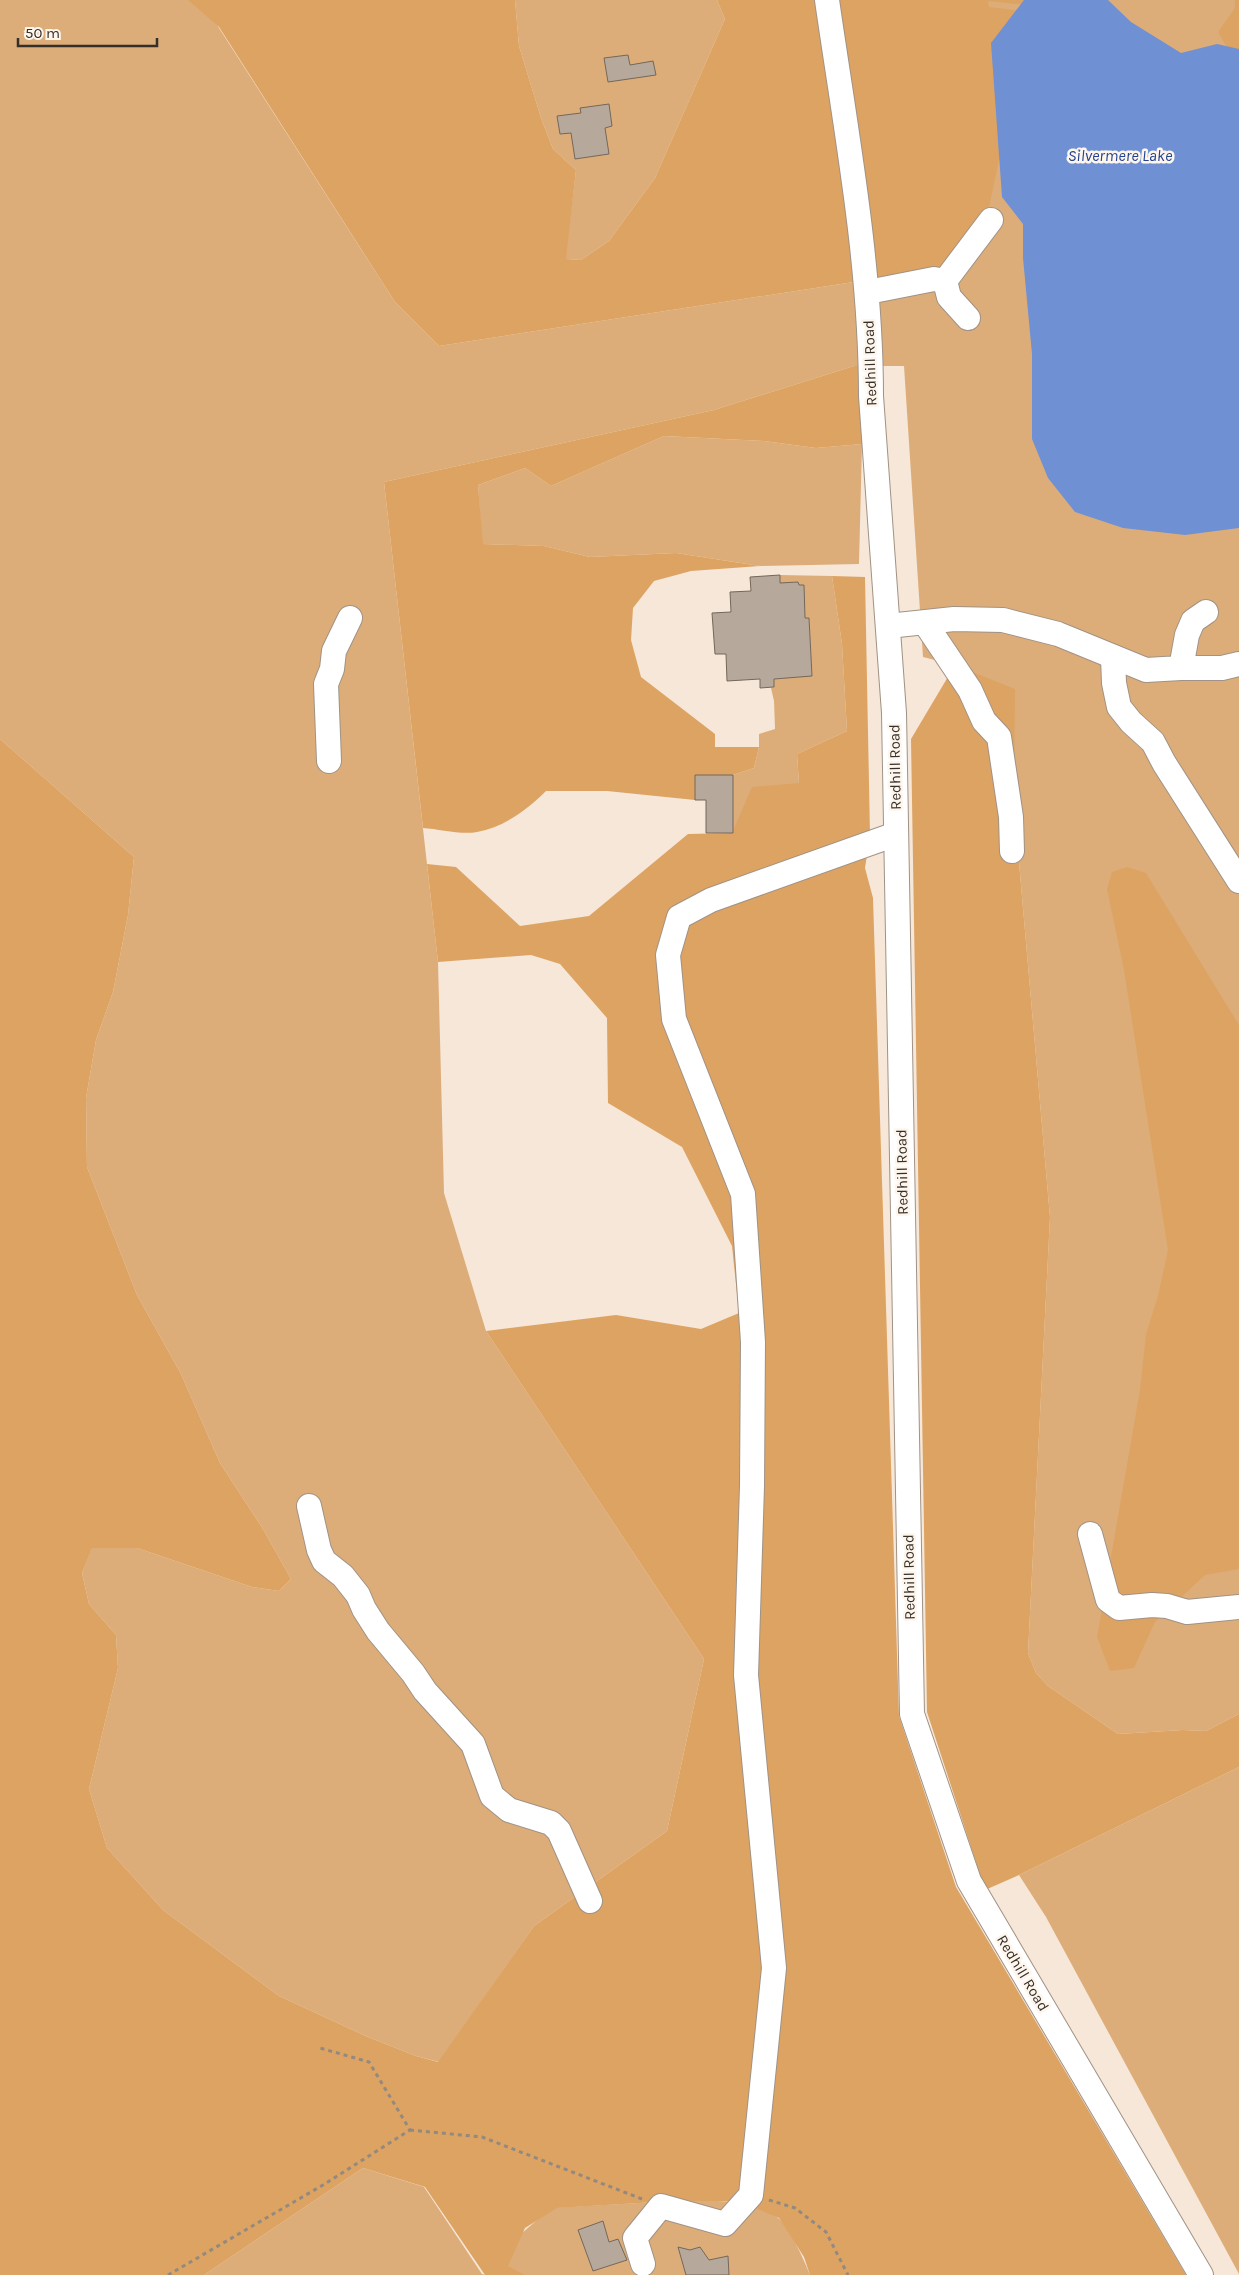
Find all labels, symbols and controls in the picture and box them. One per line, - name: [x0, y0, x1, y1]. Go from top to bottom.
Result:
- scale bar: [18, 15, 156, 47]
- text: 50 m: [25, 24, 60, 42]
- water label: Silvermere Lake: [1068, 146, 1173, 165]
- street label: Redhill Road: [860, 320, 880, 406]
- street label: Redhill Road: [885, 724, 905, 810]
- street label: Redhill Road: [892, 1129, 912, 1215]
- street label: Redhill Road: [899, 1534, 919, 1620]
- street label: Redhill Road: [993, 1932, 1053, 2014]

